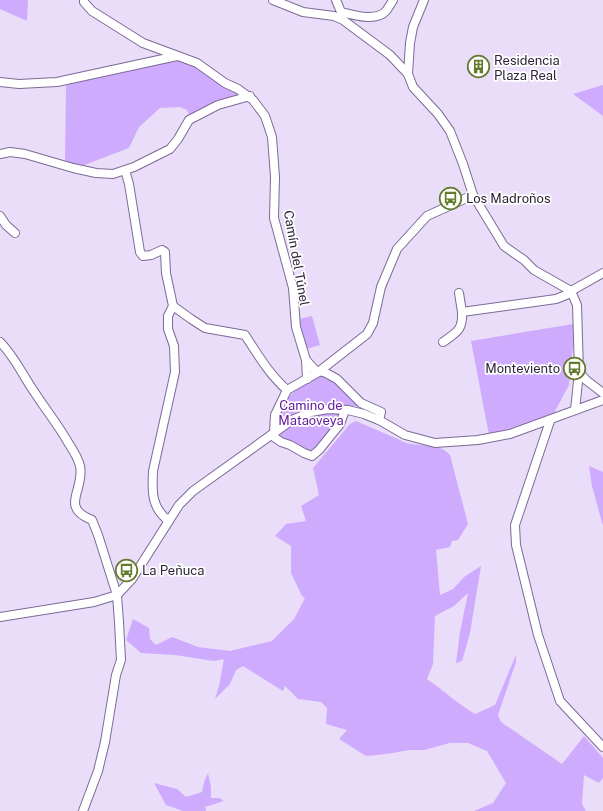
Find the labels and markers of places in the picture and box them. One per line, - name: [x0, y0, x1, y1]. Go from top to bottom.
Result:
- place label: Residencia Plaza Real: [494, 53, 560, 83]
- building icon: Residencia Plaza Real: [465, 54, 491, 80]
- bus stop icon: Los Madroños: [437, 185, 463, 211]
- place label: Los Madroños: [466, 191, 550, 206]
- bus stop icon: Monteviento: [562, 355, 588, 381]
- place label: Monteviento: [485, 361, 560, 376]
- bus stop icon: La Peñuca: [113, 557, 139, 583]
- place label: La Peñuca: [142, 563, 204, 578]

